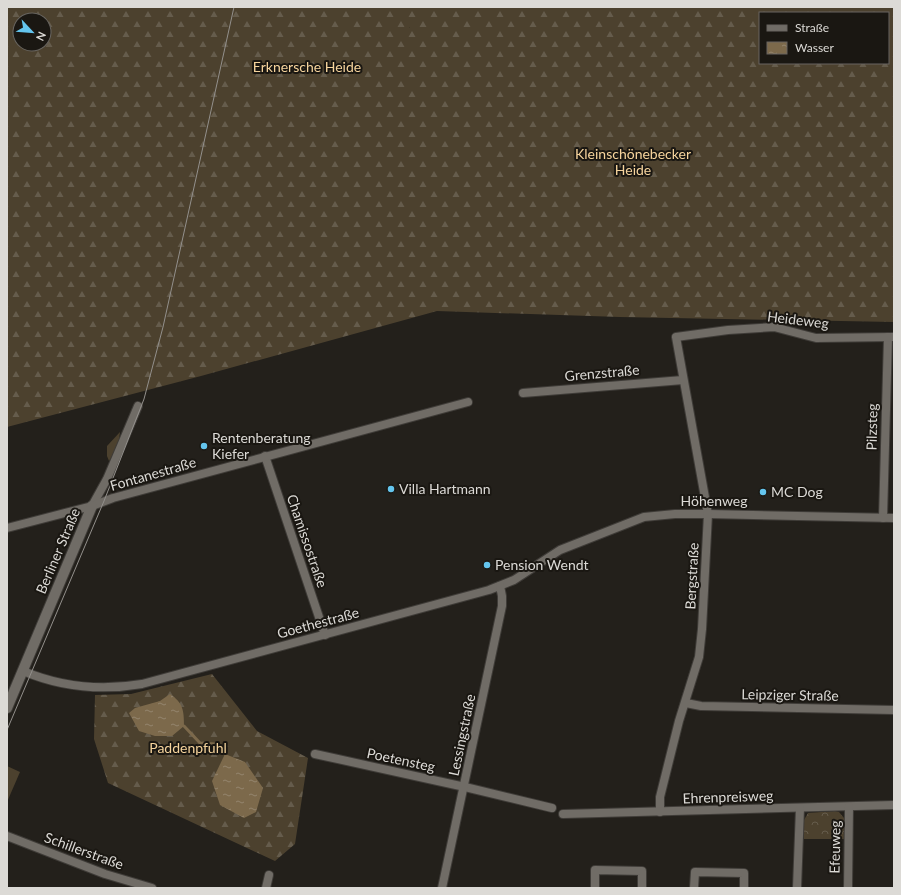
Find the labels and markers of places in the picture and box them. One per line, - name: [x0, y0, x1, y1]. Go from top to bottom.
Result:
- place label: Rentenberatung Kiefer: [212, 429, 311, 462]
- marker: Rentenberatung Kiefer: [199, 441, 209, 451]
- place label: Villa Hartmann: [399, 480, 491, 497]
- place label: MC Dog: [771, 483, 823, 500]
- marker: Villa Hartmann: [386, 484, 396, 494]
- marker: MC Dog: [758, 487, 768, 497]
- place label: Pension Wendt: [495, 556, 589, 573]
- marker: Pension Wendt: [482, 560, 492, 570]

